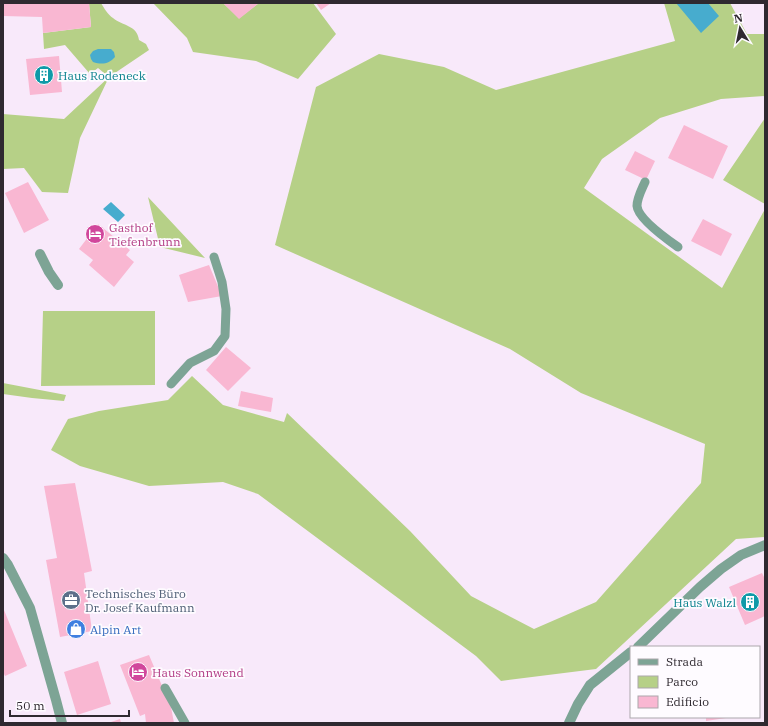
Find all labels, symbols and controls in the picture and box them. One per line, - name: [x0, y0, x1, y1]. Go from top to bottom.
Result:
- north arrow: [720, 8, 760, 48]
- text: N: [733, 10, 744, 26]
- building icon: Haus Rodeneck: [33, 64, 55, 86]
- place label: Haus Rodeneck: [58, 68, 146, 83]
- place label: Gasthof Tiefenbrunn: [109, 220, 181, 249]
- hotel icon: Gasthof Tiefenbrunn: [84, 223, 106, 245]
- place label: Technisches Büro Dr. Josef Kaufmann: [85, 586, 195, 615]
- office icon: Technisches Büro Dr. Josef Kaufmann: [60, 589, 82, 611]
- building icon: Haus Walzl: [739, 591, 761, 613]
- place label: Haus Walzl: [673, 595, 736, 610]
- shop icon: Alpin Art: [65, 618, 87, 640]
- place label: Alpin Art: [90, 622, 141, 637]
- legend: [630, 646, 760, 718]
- text: Strada: [666, 654, 703, 669]
- hotel icon: Haus Sonnwend: [127, 661, 149, 683]
- place label: Haus Sonnwend: [152, 665, 244, 680]
- text: Parco: [666, 674, 698, 689]
- scale bar: [10, 692, 129, 718]
- text: Edificio: [666, 694, 709, 709]
- text: 50 m: [16, 698, 45, 713]

